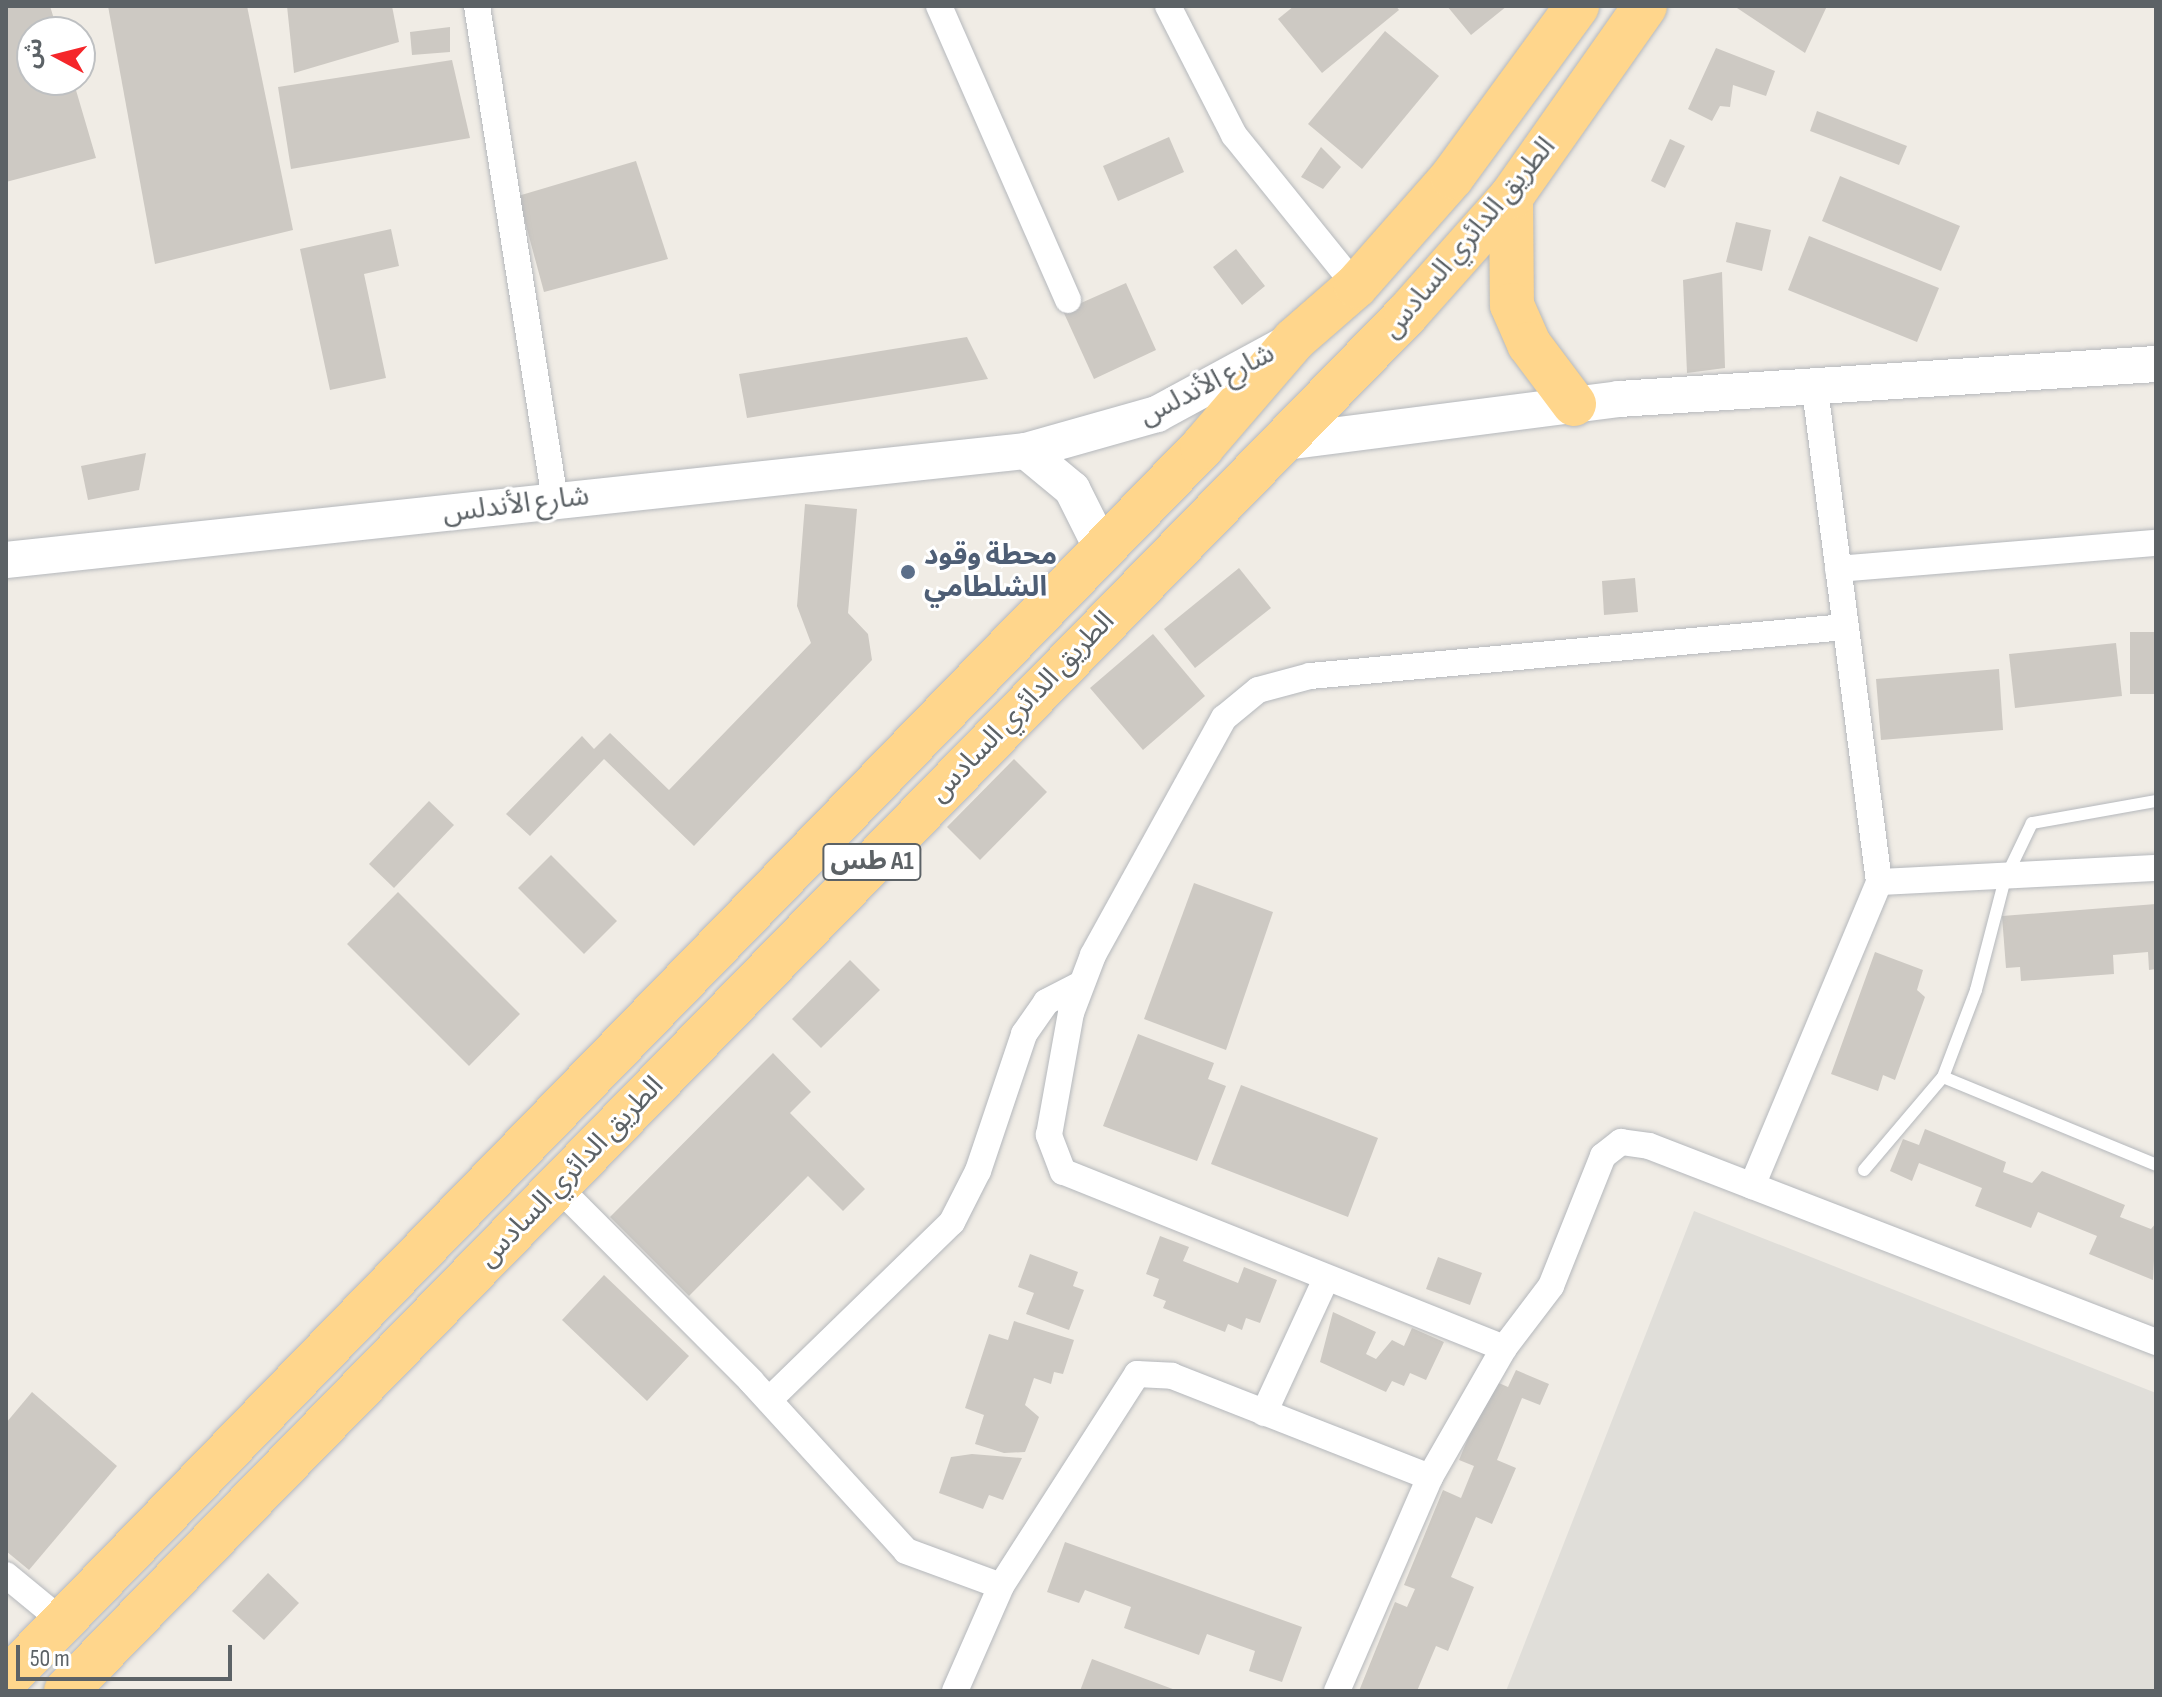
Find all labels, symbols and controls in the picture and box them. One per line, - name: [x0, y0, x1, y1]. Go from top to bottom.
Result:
- north arrow: [16, 16, 96, 96]
- text: ش: [18, 37, 49, 70]
- street label: الطريق الدائري السادس: [1375, 130, 1563, 346]
- street label: شارع الأندلس: [1134, 337, 1280, 433]
- street label: شارع الأندلس: [441, 479, 591, 531]
- place label: محطة وقود الشلطامي: [924, 539, 1057, 605]
- marker: محطة وقود الشلطامي: [899, 563, 917, 581]
- street label: الطريق الدائري السادس: [922, 605, 1122, 809]
- road number: طس A1: [822, 840, 922, 884]
- street label: الطريق الدائري السادس: [471, 1070, 671, 1274]
- scale bar: [20, 1629, 236, 1679]
- text: 50 m: [30, 1644, 70, 1673]

